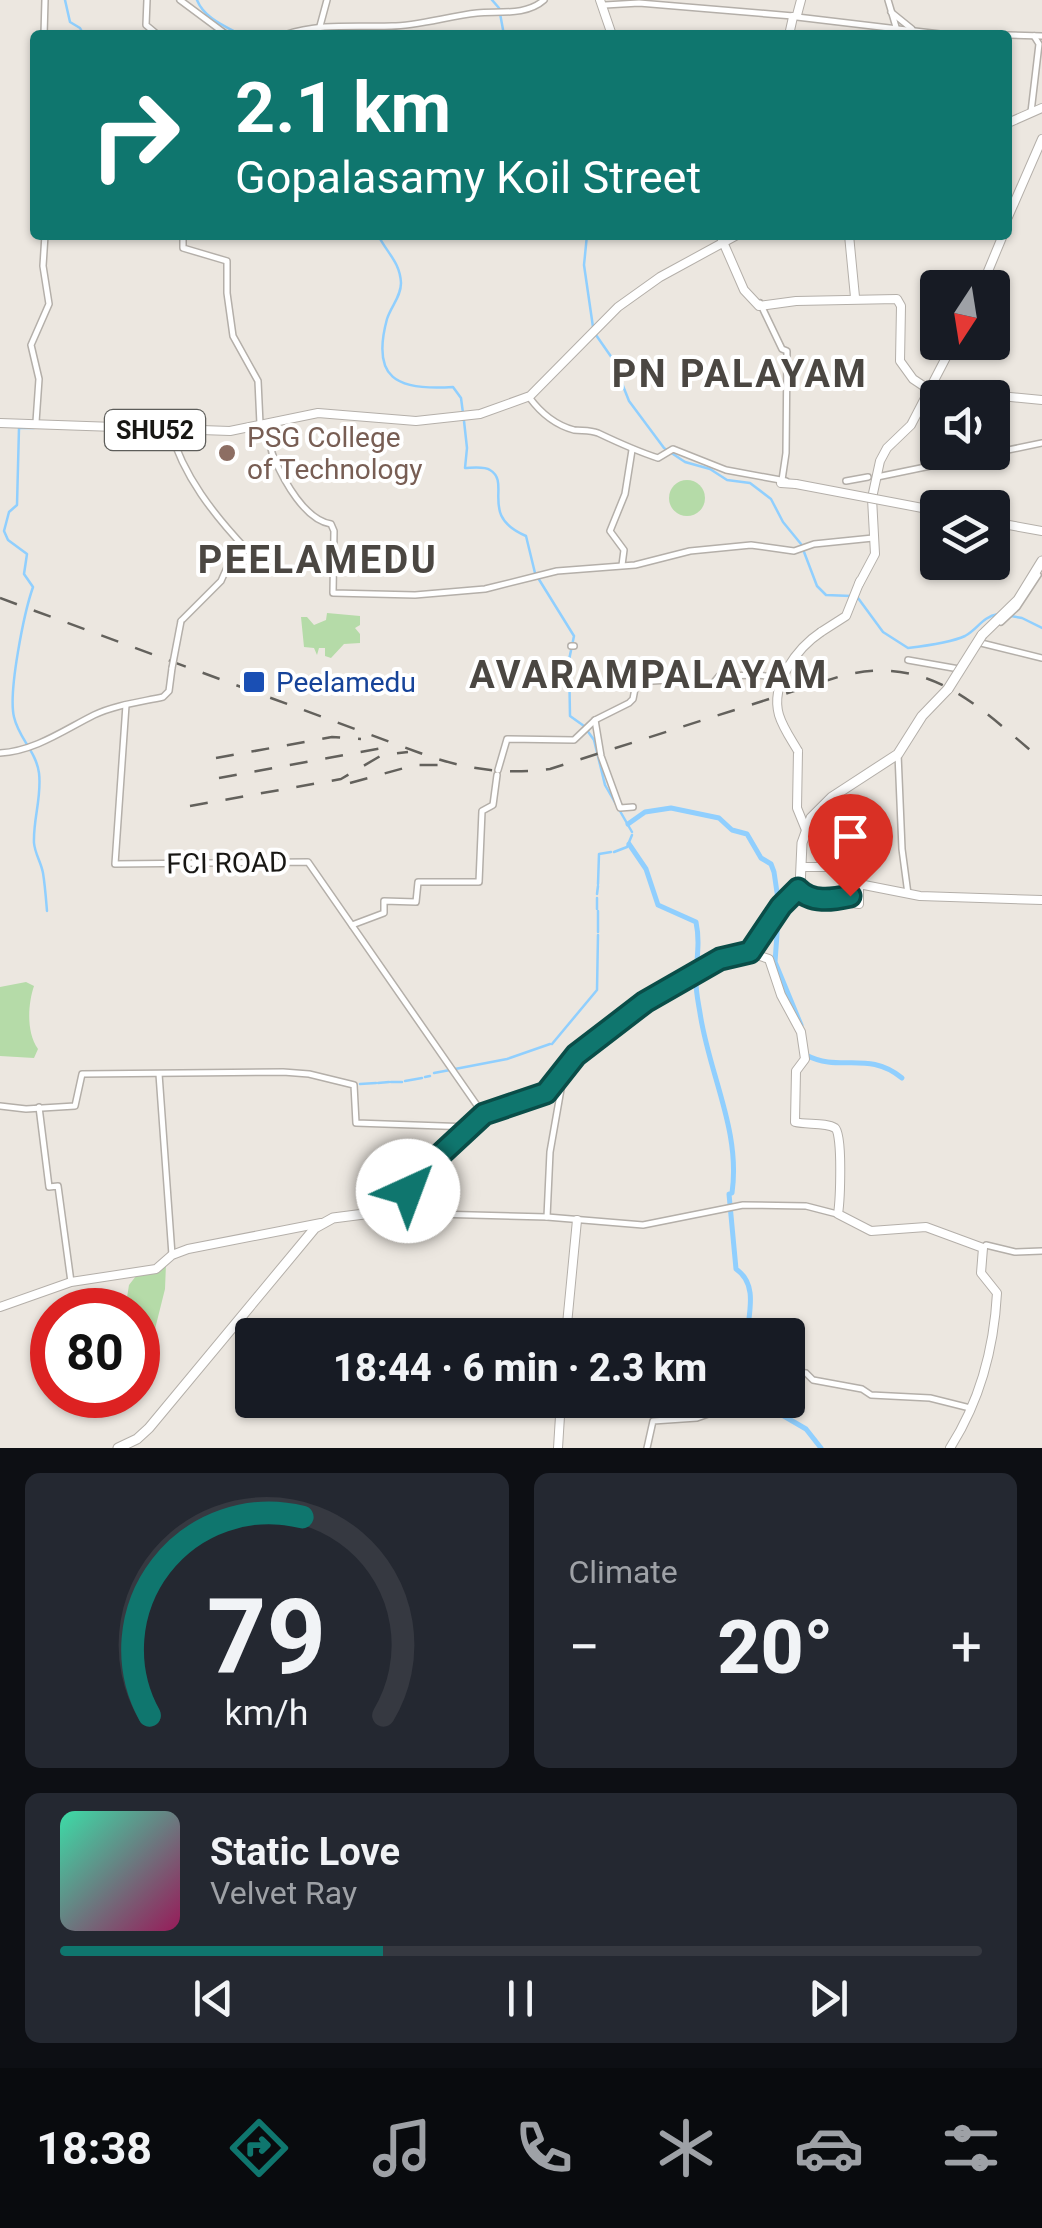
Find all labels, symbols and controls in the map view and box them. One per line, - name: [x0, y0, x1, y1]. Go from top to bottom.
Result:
- text: 2.1 km: [235, 67, 451, 149]
- icon: right: [70, 70, 200, 200]
- text: Gopalasamy Koil Street: [235, 151, 701, 204]
- north arrow: [920, 270, 1010, 360]
- map controls: [920, 270, 1010, 580]
- district label: PN PALAYAM: [612, 352, 868, 396]
- button: sound: [920, 380, 1010, 470]
- road number: SHU52: [105, 410, 205, 450]
- place label: PSG College of Technology: [247, 421, 423, 486]
- marker: PSG College of Technology: [216, 442, 238, 464]
- button: layers: [920, 490, 1010, 580]
- district label: PEELAMEDU: [198, 538, 438, 582]
- district label: AVARAMPALAYAM: [469, 653, 829, 697]
- place label: Peelamedu: [276, 666, 416, 699]
- marker: Peelamedu: [241, 669, 267, 695]
- pin: [808, 794, 893, 897]
- icon: arrive: [823, 809, 878, 864]
- street label: FCI ROAD: [166, 845, 288, 881]
- position arrow: [356, 1139, 460, 1243]
- speed limit sign: 80: [30, 1288, 160, 1418]
- text: 18:44 · 6 min · 2.3 km: [333, 1346, 707, 1390]
- text: Climate: [569, 1553, 678, 1591]
- text: 79: [207, 1577, 326, 1698]
- text: 20°: [717, 1603, 833, 1691]
- text: −: [569, 1615, 600, 1679]
- text: +: [951, 1615, 982, 1679]
- text: km/h: [225, 1692, 309, 1734]
- text: Static Love: [210, 1830, 400, 1874]
- text: Velvet Ray: [210, 1874, 357, 1912]
- icon: previous: [186, 1971, 241, 2026]
- icon: pause: [493, 1971, 548, 2026]
- icon: next: [801, 1971, 856, 2026]
- icon: directions: [224, 2113, 294, 2183]
- icon: music: [367, 2113, 437, 2183]
- icon: phone: [509, 2113, 579, 2183]
- icon: climate: [651, 2113, 721, 2183]
- icon: car: [794, 2113, 864, 2183]
- icon: filters: [936, 2113, 1006, 2183]
- text: 18:38: [36, 2122, 152, 2175]

